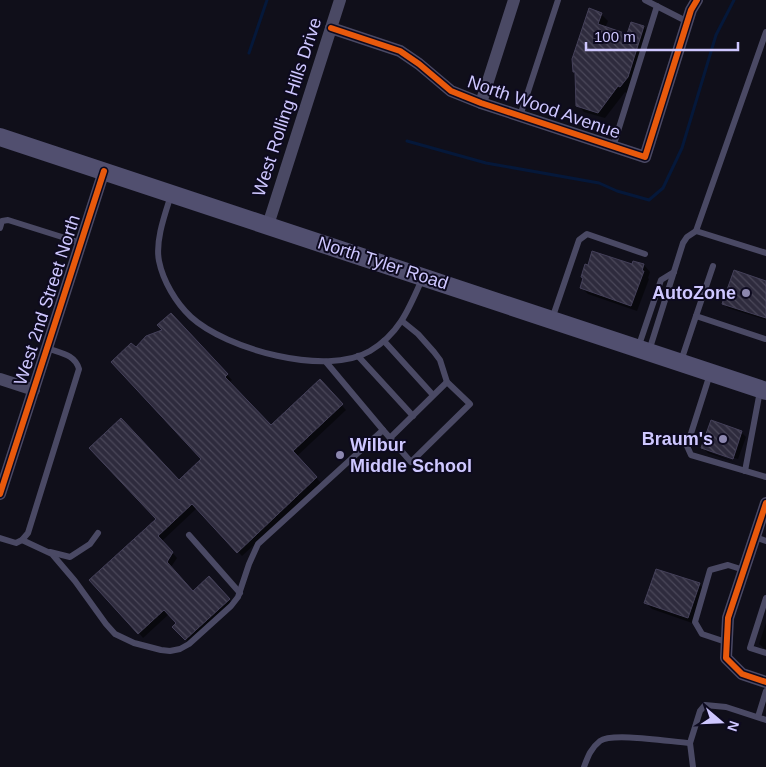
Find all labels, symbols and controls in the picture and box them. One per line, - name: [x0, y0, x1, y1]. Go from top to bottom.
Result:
- street label: West Rolling Hills Drive: [249, 15, 325, 199]
- scale bar: [586, 20, 738, 52]
- text: 100 m: [594, 28, 636, 45]
- street label: North Wood Avenue: [465, 71, 623, 143]
- street label: West 2nd Street North: [10, 212, 84, 388]
- street label: North Tyler Road: [315, 233, 451, 293]
- place label: AutoZone: [652, 283, 736, 303]
- marker: AutoZone: [740, 287, 752, 299]
- place label: Braum's: [642, 429, 713, 449]
- marker: Braum's: [717, 433, 729, 445]
- place label: Wilbur Middle School: [350, 435, 472, 476]
- marker: Wilbur Middle School: [334, 449, 346, 461]
- north arrow: [696, 697, 746, 747]
- text: N: [724, 719, 743, 734]

